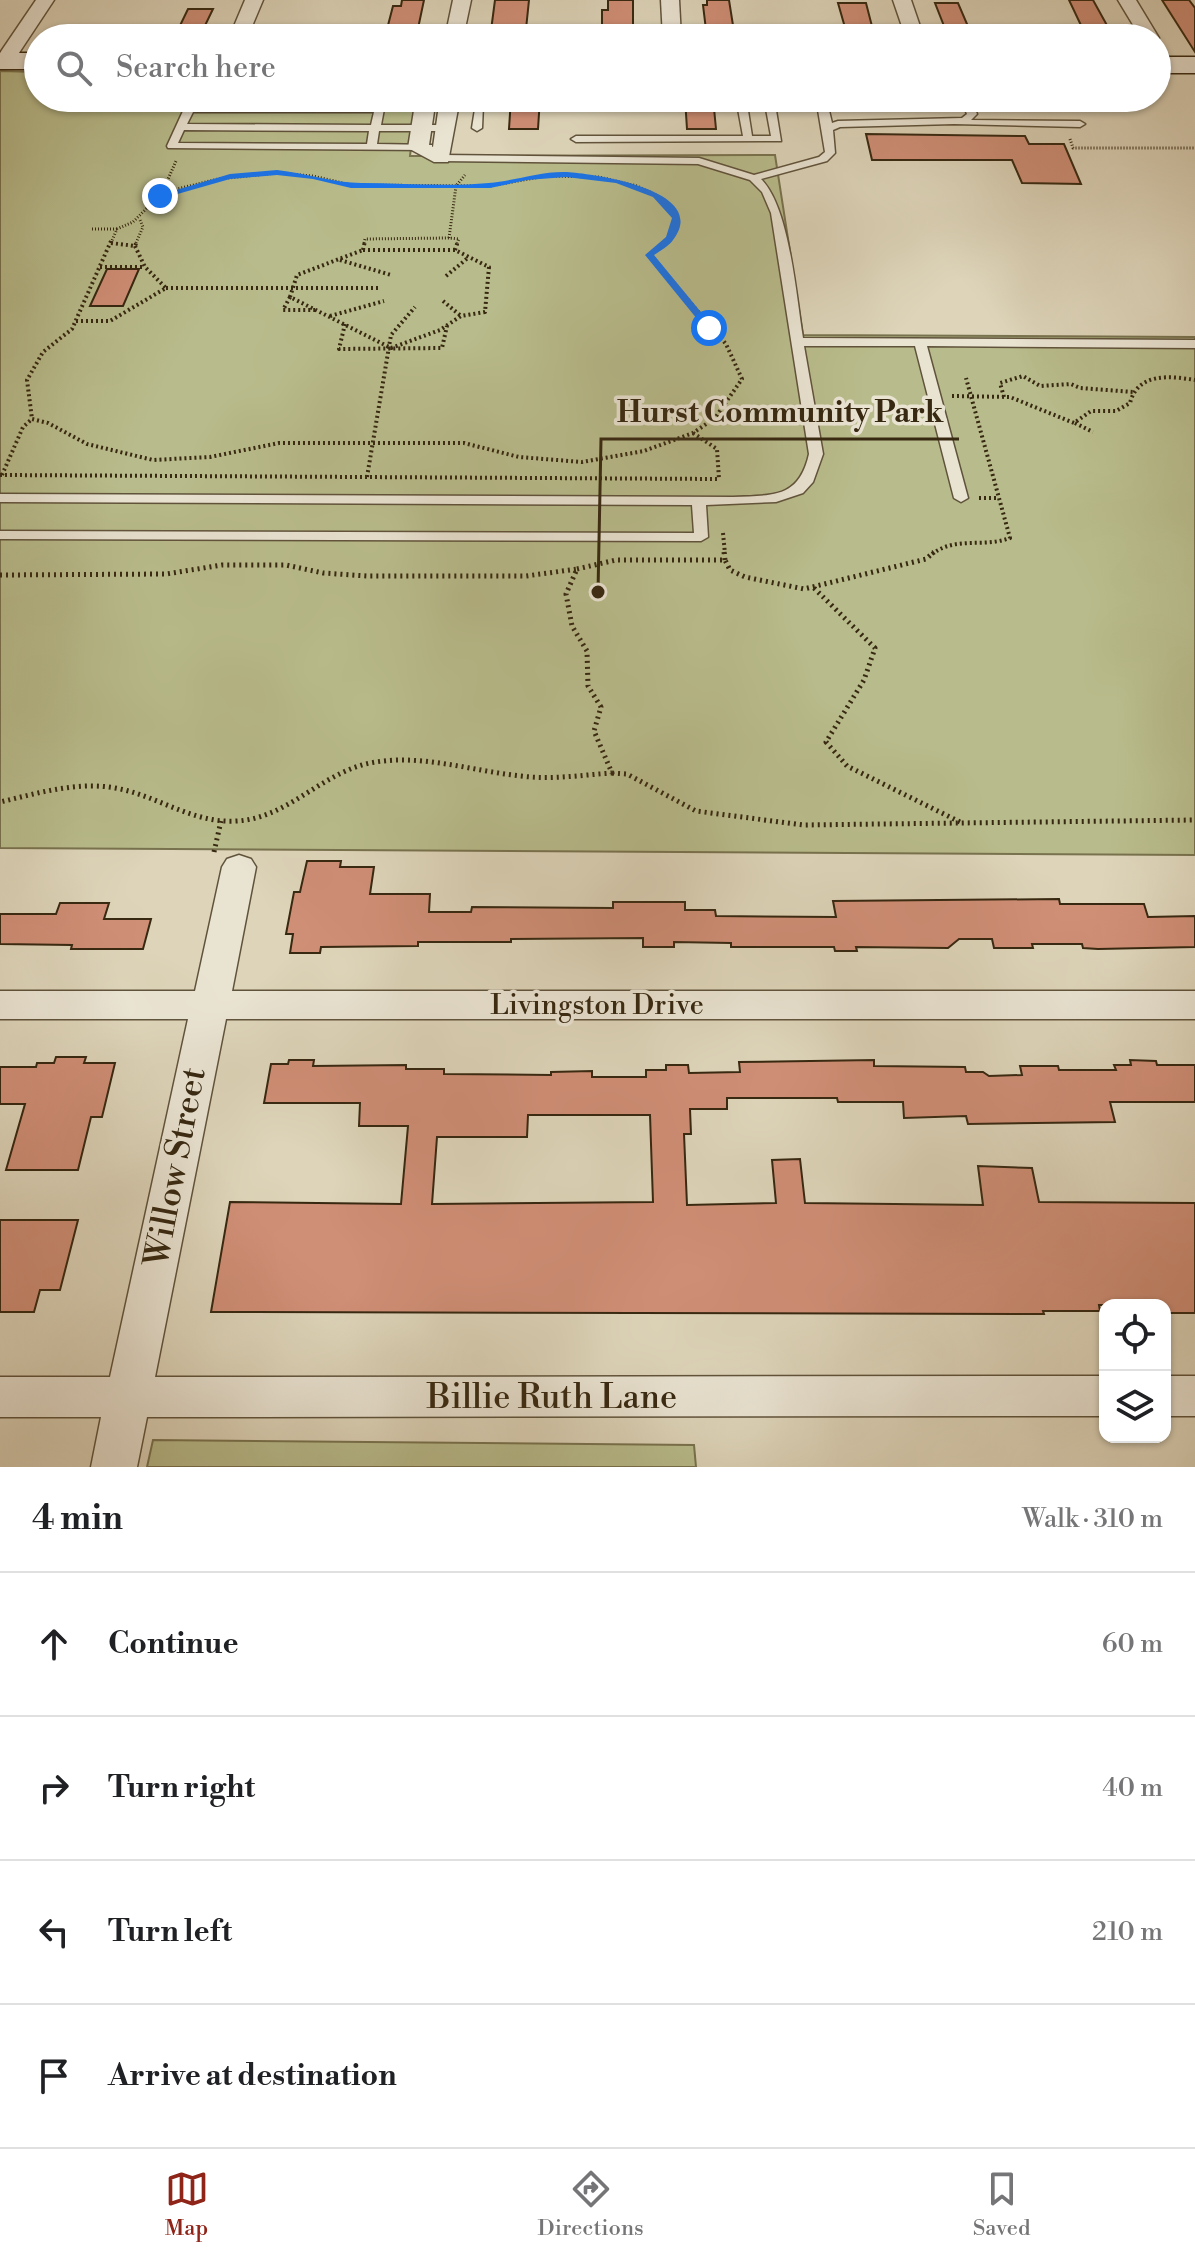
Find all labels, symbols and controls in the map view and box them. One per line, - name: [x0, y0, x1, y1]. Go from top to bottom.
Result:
- search box: [24, 24, 1171, 112]
- icon: search: [52, 46, 96, 90]
- text: Search here: [116, 49, 276, 87]
- route end: [142, 178, 178, 214]
- route start: [691, 310, 727, 346]
- callout: Hurst Community Park: [601, 385, 959, 439]
- text: Hurst Community Park: [617, 394, 944, 432]
- street label: Livingston Drive: [490, 988, 704, 1023]
- street label: Willow Street: [136, 1064, 216, 1271]
- map controls: [1099, 1299, 1171, 1443]
- button: locate: [1099, 1299, 1171, 1371]
- button: layers: [1099, 1371, 1171, 1443]
- street label: Billie Ruth Lane: [426, 1377, 677, 1419]
- text: 4 min: [32, 1498, 123, 1540]
- text: Walk · 310 m: [1022, 1503, 1163, 1535]
- icon: ahead: [32, 1622, 76, 1666]
- text: Continue: [108, 1625, 239, 1663]
- text: 60 m: [1102, 1628, 1163, 1660]
- icon: right: [32, 1766, 76, 1810]
- text: Turn right: [108, 1769, 255, 1807]
- text: 40 m: [1102, 1772, 1163, 1804]
- icon: left: [32, 1910, 76, 1954]
- text: Turn left: [108, 1913, 232, 1951]
- text: 210 m: [1092, 1916, 1163, 1948]
- icon: arrive: [32, 2054, 76, 2098]
- text: Arrive at destination: [108, 2057, 397, 2095]
- tab: Map: [165, 2167, 209, 2242]
- tab: Directions: [538, 2167, 644, 2242]
- tab: Saved: [973, 2167, 1030, 2242]

